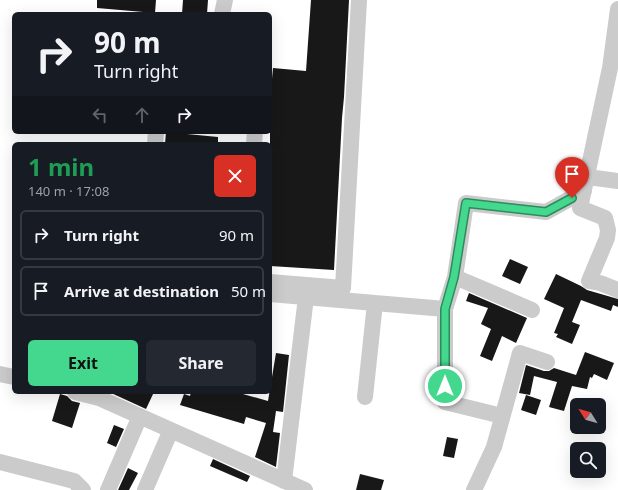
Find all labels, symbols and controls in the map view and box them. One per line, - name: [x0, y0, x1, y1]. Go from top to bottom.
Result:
- text: 90 m: [94, 23, 161, 61]
- icon: right: [28, 28, 80, 80]
- text: Turn right: [94, 59, 178, 83]
- icon: left: [89, 104, 111, 126]
- icon: ahead: [131, 104, 153, 126]
- icon: right: [173, 104, 195, 126]
- text: 1 min: [28, 150, 94, 183]
- button: close: [214, 155, 256, 197]
- pin: [555, 157, 589, 198]
- icon: arrive: [561, 163, 583, 185]
- text: 140 m · 17:08: [28, 182, 109, 200]
- icon: right: [30, 224, 52, 246]
- text: Turn right: [64, 225, 139, 245]
- text: 90 m: [219, 225, 254, 245]
- icon: arrive: [30, 280, 52, 302]
- text: Arrive at destination: [64, 281, 219, 301]
- text: 50 m: [231, 281, 266, 301]
- button: Exit: [28, 340, 138, 386]
- button: Share: [146, 340, 256, 386]
- position arrow: [424, 365, 466, 407]
- north arrow: [570, 398, 606, 434]
- map controls: [570, 398, 606, 478]
- button: search: [570, 442, 606, 478]

